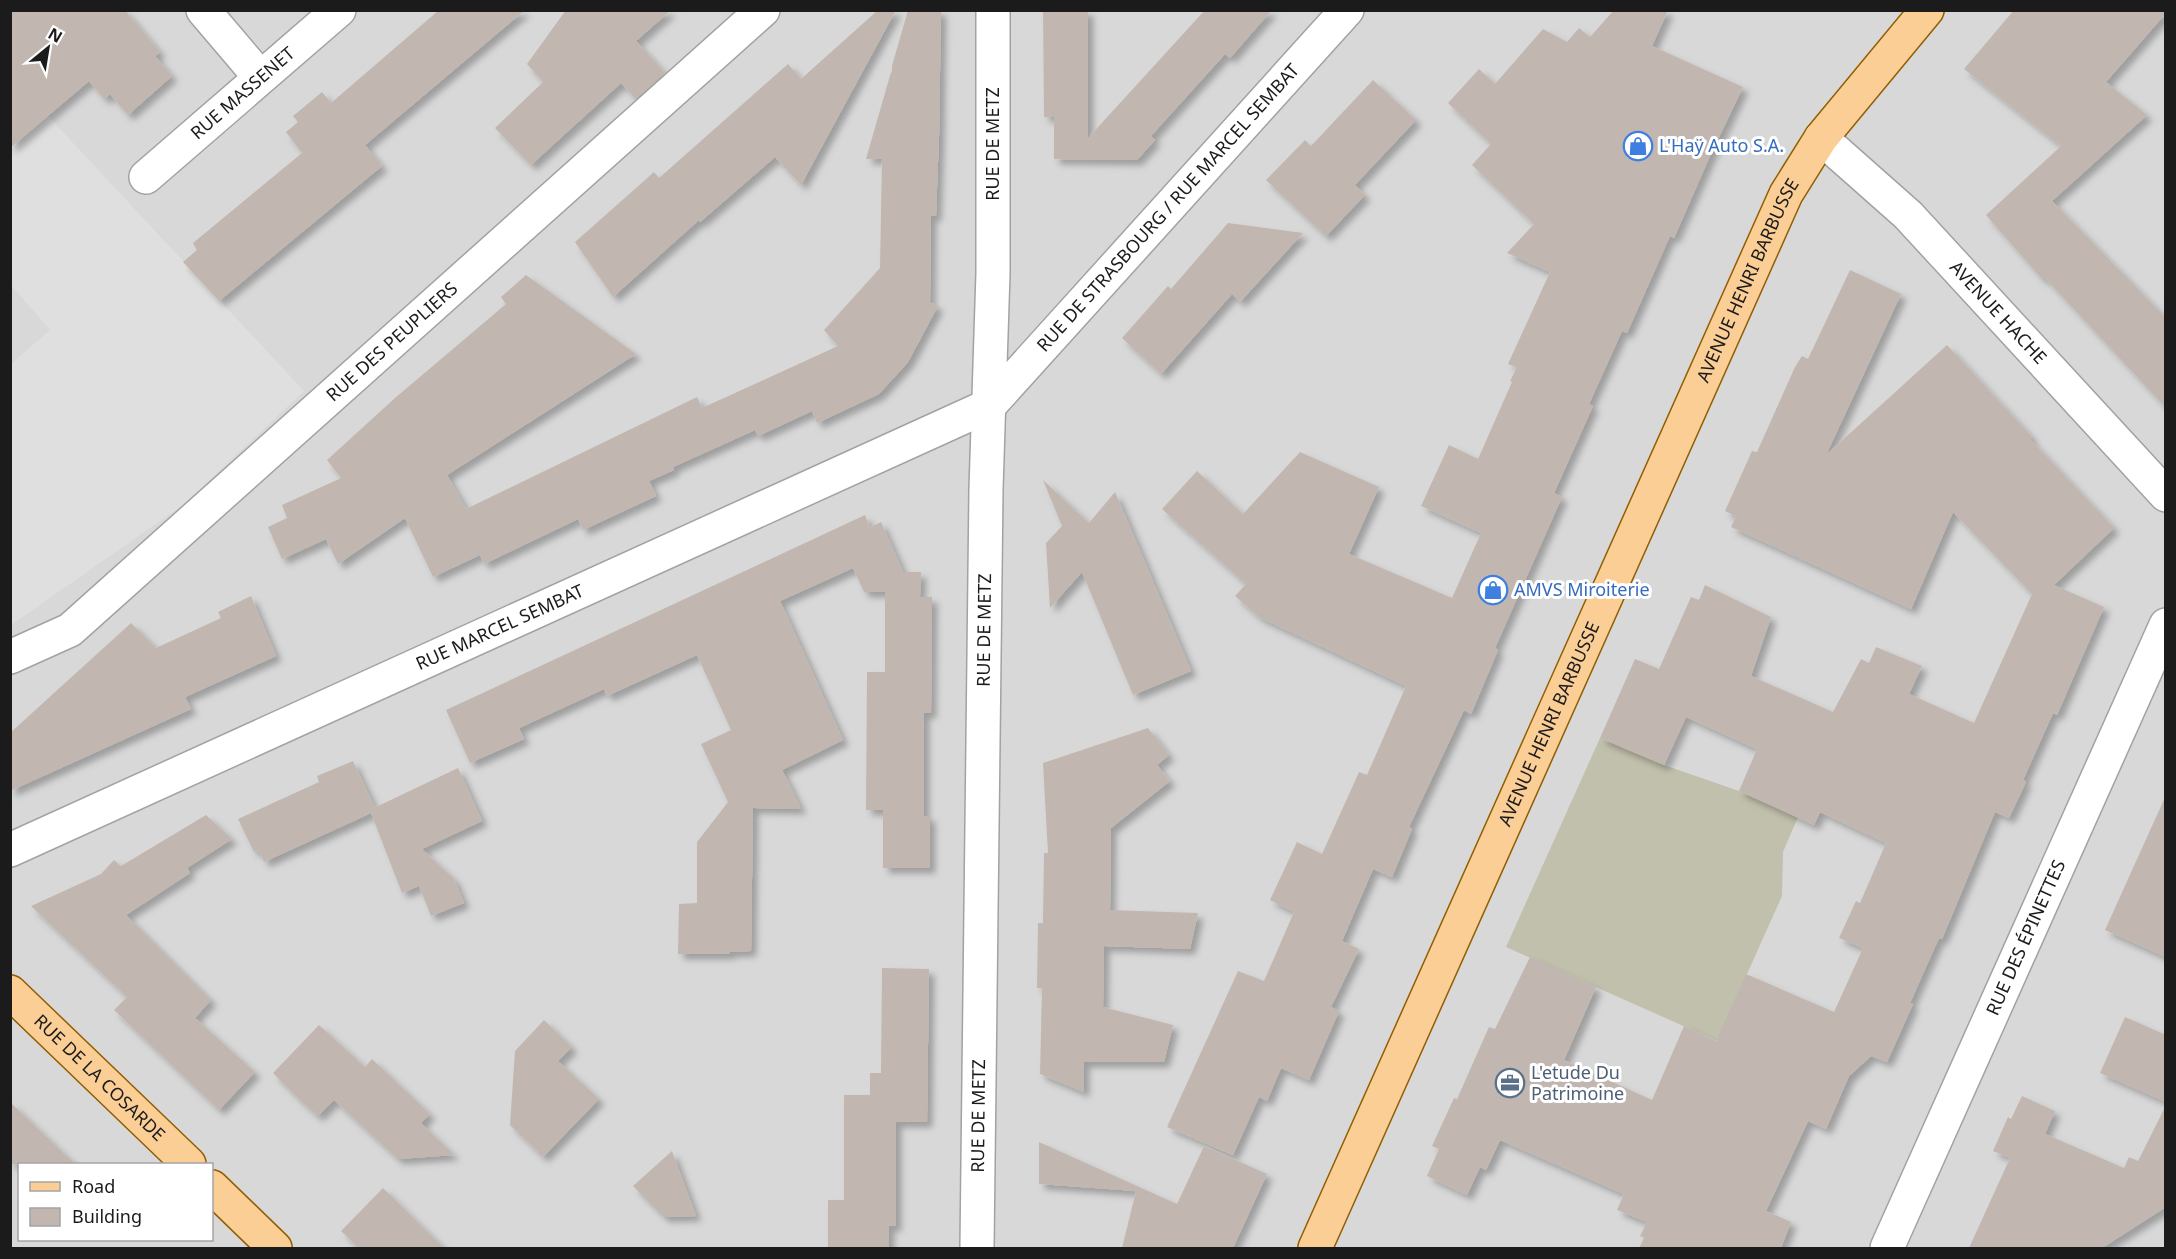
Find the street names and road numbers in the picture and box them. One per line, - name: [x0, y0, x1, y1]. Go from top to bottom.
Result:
- street label: RUE MASSENET: [185, 41, 299, 144]
- street label: RUE DE STRASBOURG / RUE MARCEL SEMBAT: [1031, 58, 1304, 356]
- street label: RUE DE METZ: [980, 87, 1004, 201]
- street label: AVENUE HENRI BARBUSSE: [1690, 173, 1804, 386]
- street label: AVENUE HACHE: [1945, 255, 2052, 369]
- street label: RUE DES PEUPLIERS: [321, 276, 462, 406]
- street label: RUE DE METZ: [971, 573, 996, 687]
- street label: RUE MARCEL SEMBAT: [412, 578, 587, 675]
- street label: AVENUE HENRI BARBUSSE: [1492, 618, 1604, 829]
- street label: RUE DES ÉPINETTES: [1980, 856, 2070, 1019]
- street label: RUE DE LA COSARDE: [29, 1008, 171, 1146]
- street label: RUE DE METZ: [965, 1059, 990, 1173]

